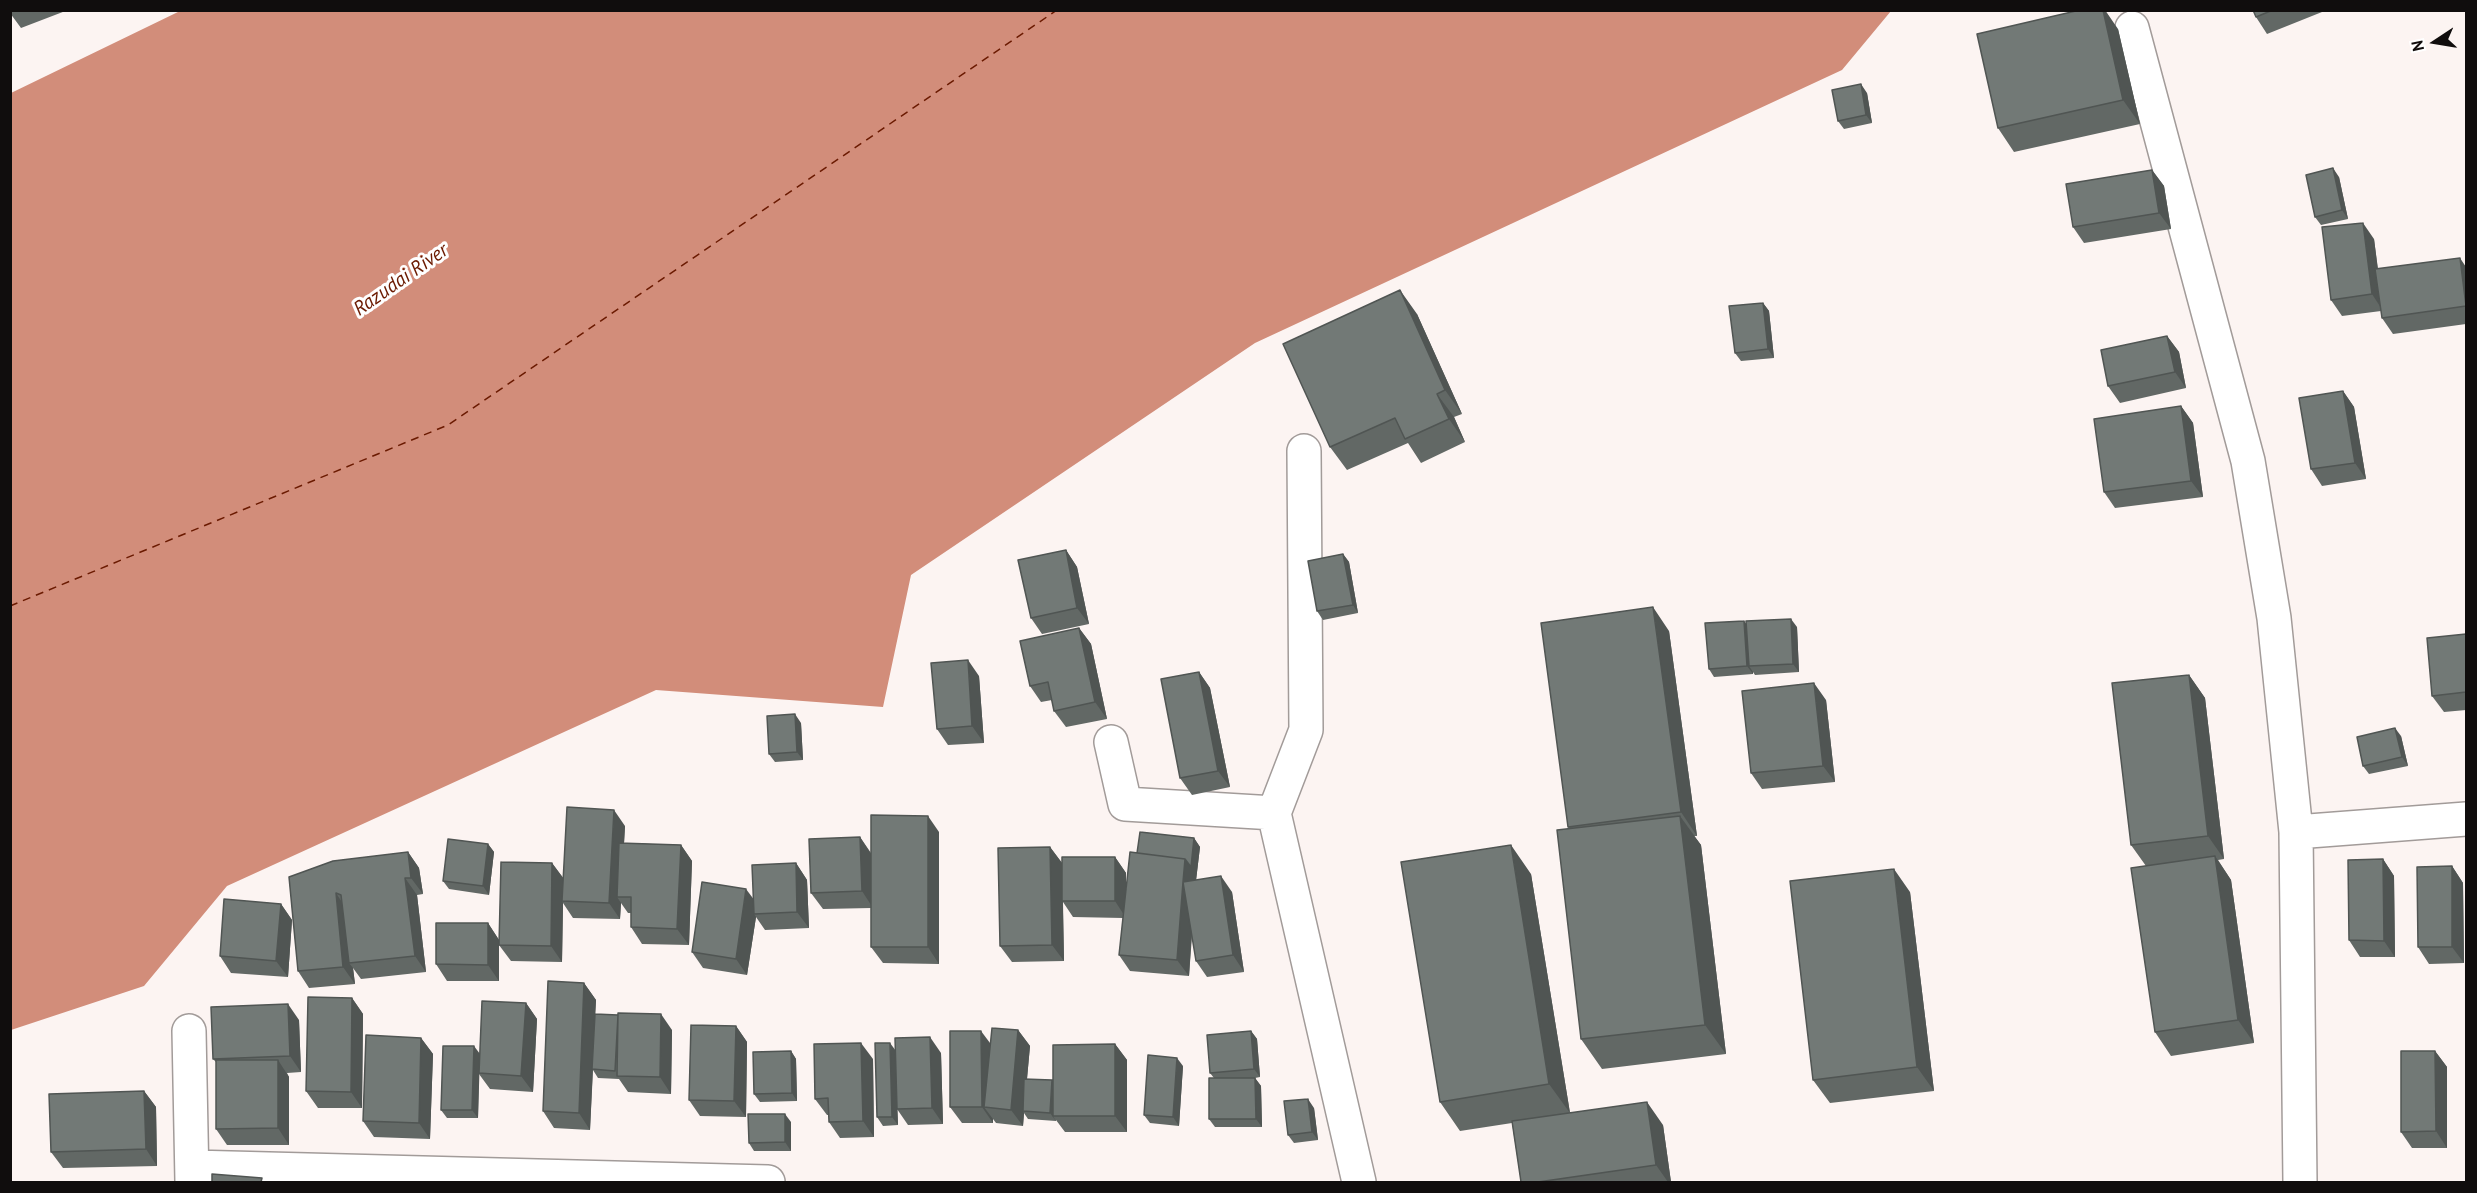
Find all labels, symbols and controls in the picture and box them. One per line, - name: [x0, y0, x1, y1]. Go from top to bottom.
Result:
- north arrow: [2405, 12, 2465, 72]
- text: N: [2407, 39, 2428, 53]
- water label: Razudai River: [349, 239, 453, 321]

